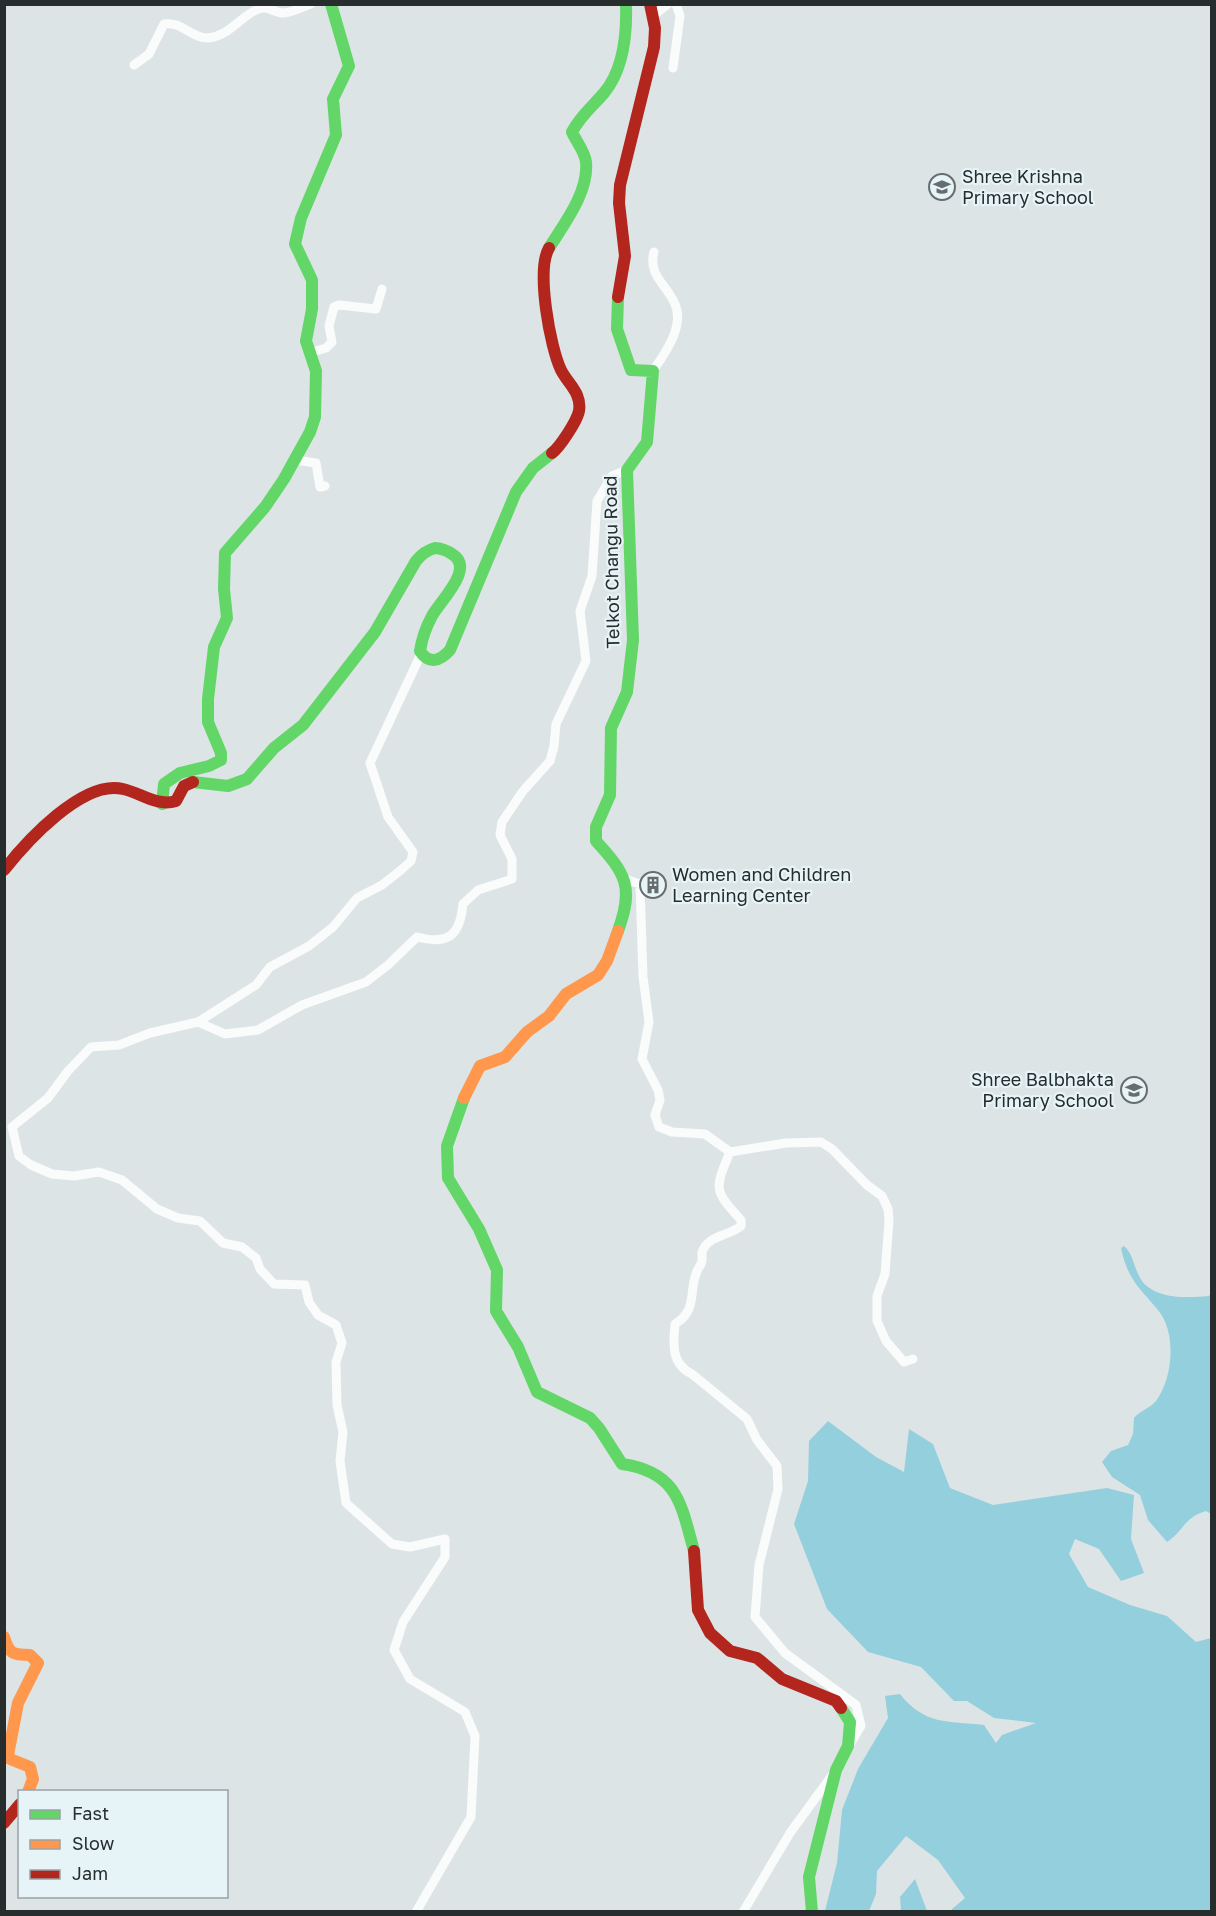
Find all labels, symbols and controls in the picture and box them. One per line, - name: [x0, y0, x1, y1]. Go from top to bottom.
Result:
- place label: Shree Krishna Primary School: [962, 165, 1094, 208]
- school or university icon: Shree Krishna Primary School: [927, 172, 957, 202]
- street label: Telkot Changu Road: [598, 475, 624, 649]
- place label: Women and Children Learning Center: [672, 863, 851, 906]
- building icon: Women and Children Learning Center: [638, 870, 668, 900]
- place label: Shree Balbhakta Primary School: [971, 1068, 1114, 1111]
- school or university icon: Shree Balbhakta Primary School: [1119, 1075, 1149, 1105]
- legend: [18, 1790, 228, 1898]
- text: Fast: [72, 1802, 109, 1824]
- text: Slow: [72, 1832, 115, 1854]
- text: Jam: [72, 1862, 108, 1884]

